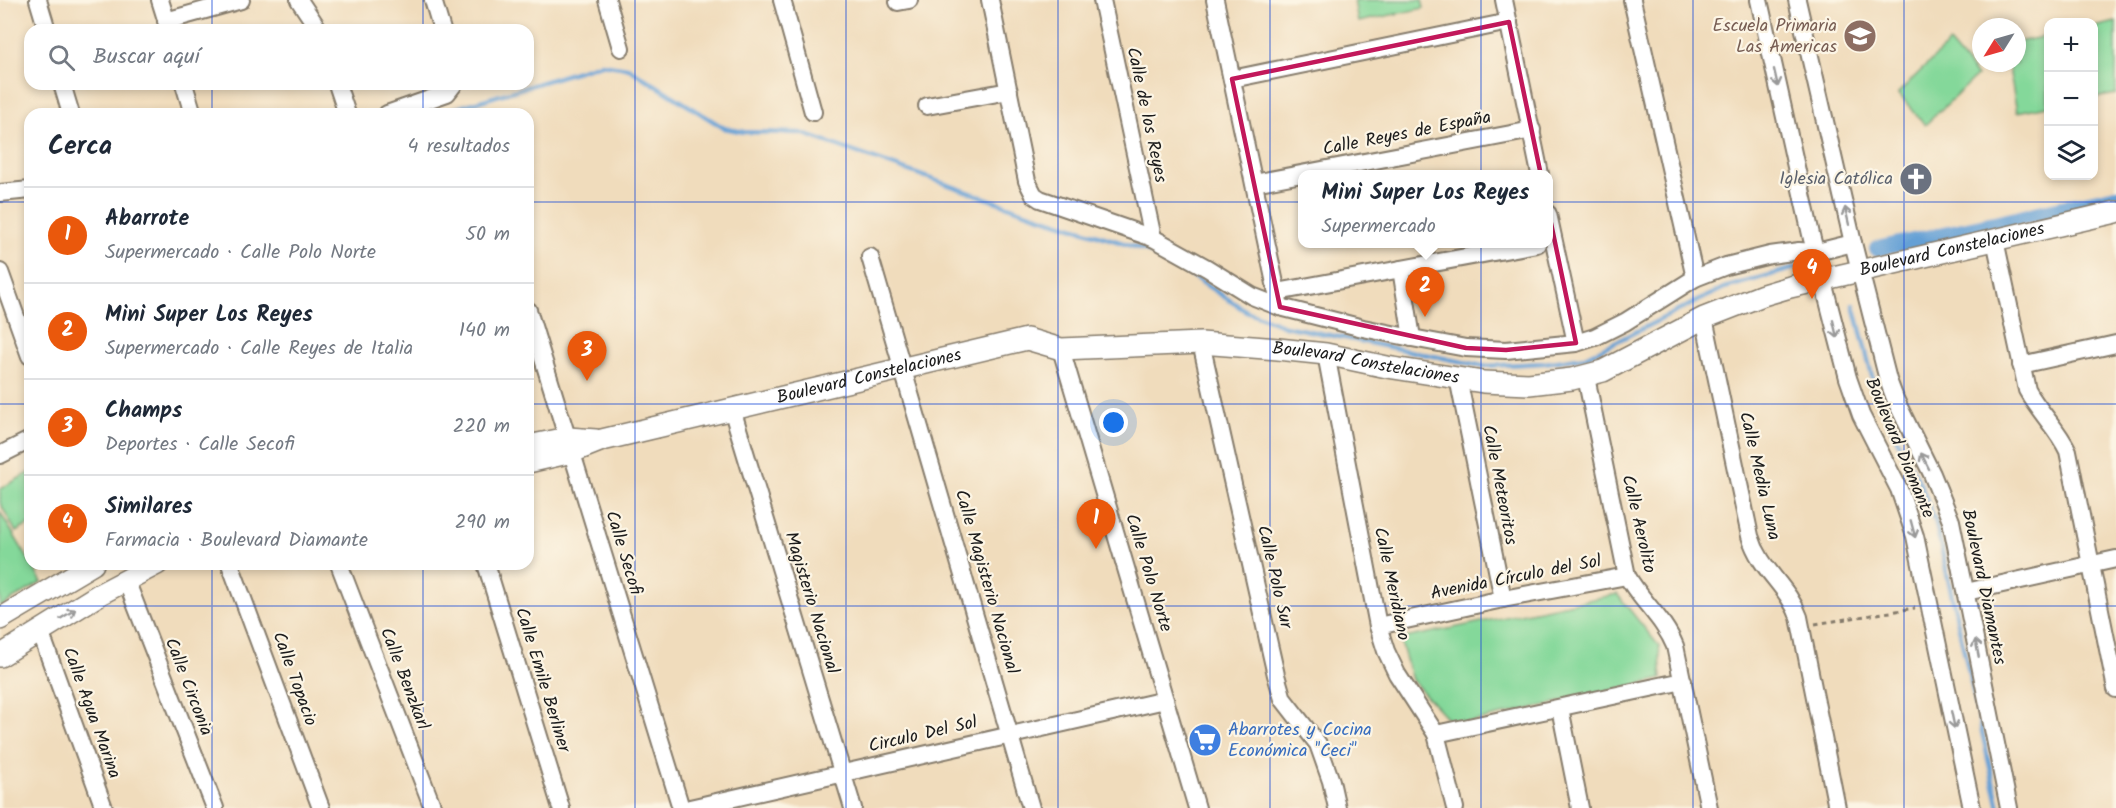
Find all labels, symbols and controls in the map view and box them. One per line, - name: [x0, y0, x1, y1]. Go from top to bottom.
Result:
- place label: Escuela Primaria Las Americas: [1712, 12, 1837, 62]
- school or university icon: Escuela Primaria Las Americas: [1842, 18, 1878, 54]
- north arrow: [1972, 18, 2026, 72]
- map controls: [2044, 18, 2098, 180]
- button: +: [2044, 18, 2098, 72]
- search box: [24, 24, 534, 90]
- text: Buscar aquí: [93, 40, 200, 75]
- icon: search: [45, 41, 78, 74]
- street label: Calle de los Reyes: [1117, 45, 1175, 186]
- one-way arrow: [1771, 68, 1783, 87]
- button: −: [2044, 72, 2098, 126]
- street label: Calle Reyes de España: [1320, 103, 1494, 165]
- text: Cerca: [48, 126, 112, 168]
- button: layers: [2044, 126, 2098, 180]
- text: 4 resultados: [408, 131, 510, 163]
- church icon: Iglesia Católica: [1898, 161, 1934, 197]
- place label: Iglesia Católica: [1779, 165, 1893, 194]
- popup: [1298, 170, 1553, 248]
- text: Mini Super Los Reyes: [1322, 176, 1529, 211]
- text: Abarrote: [105, 202, 189, 237]
- one-way arrow: [1840, 207, 1852, 226]
- text: Supermercado: [1322, 211, 1436, 243]
- street label: Boulevard Constelaciones: [1857, 214, 2048, 285]
- text: 1: [64, 219, 71, 251]
- text: 50 m: [465, 219, 510, 251]
- text: Supermercado · Calle Polo Norte: [105, 237, 376, 269]
- pin: 4: [1792, 250, 1832, 299]
- pin: 2: [1406, 268, 1444, 317]
- text: Mini Super Los Reyes: [105, 298, 313, 333]
- text: 2: [62, 315, 73, 347]
- text: 140 m: [459, 315, 510, 347]
- one-way arrow: [1830, 319, 1841, 338]
- pin: 3: [568, 332, 606, 381]
- text: Supermercado · Calle Reyes de Italia: [105, 333, 413, 365]
- street label: Boulevard Constelaciones: [1271, 334, 1462, 393]
- street label: Boulevard Constelaciones: [774, 340, 965, 412]
- street label: Boulevard Diamante: [1856, 373, 1942, 523]
- text: Champs: [105, 394, 182, 429]
- your location: [1099, 408, 1128, 437]
- street label: Calle Media Luna: [1730, 409, 1788, 543]
- text: 3: [62, 411, 73, 443]
- text: 220 m: [453, 411, 510, 443]
- street label: Calle Meteoritos: [1473, 422, 1525, 548]
- text: Deportes · Calle Secofi: [105, 429, 295, 461]
- one-way arrow: [1919, 452, 1931, 470]
- street label: Calle Aerolito: [1613, 472, 1663, 576]
- street label: Calle Magisterio Nacional: [946, 486, 1026, 678]
- text: Similares: [105, 490, 193, 525]
- pin: 1: [1076, 500, 1116, 549]
- text: 4: [62, 507, 73, 539]
- text: 290 m: [455, 507, 510, 539]
- street label: Calle Secofi: [596, 507, 650, 599]
- street label: Boulevard Diamantes: [1952, 507, 2014, 668]
- street label: Calle Polo Norte: [1116, 510, 1180, 636]
- one-way arrow: [1907, 519, 1919, 538]
- street label: Calle Polo Sur: [1248, 522, 1300, 633]
- text: Farmacia · Boulevard Diamante: [105, 525, 368, 557]
- street label: Calle Meridiano: [1365, 525, 1417, 643]
- street label: Magisterio Nacional: [776, 528, 847, 678]
- street label: Avenida Círculo del Sol: [1428, 547, 1604, 609]
- street label: Calle Emile Berliner: [506, 604, 578, 757]
- one-way arrow: [59, 608, 76, 620]
- street label: Calle Benzkarl: [371, 624, 437, 735]
- street label: Calle Topacio: [264, 628, 324, 730]
- street label: Calle Circonia: [156, 634, 220, 740]
- one-way arrow: [1971, 638, 1982, 658]
- street label: Calle Agua Marina: [54, 643, 128, 783]
- street label: Circulo Del Sol: [866, 708, 981, 762]
- one-way arrow: [1948, 710, 1959, 729]
- place label: Abarrotes y Cocina Económica ''Ceci'': [1228, 716, 1372, 766]
- supermarket icon: Abarrotes y Cocina Económica ''Ceci'': [1187, 722, 1223, 758]

